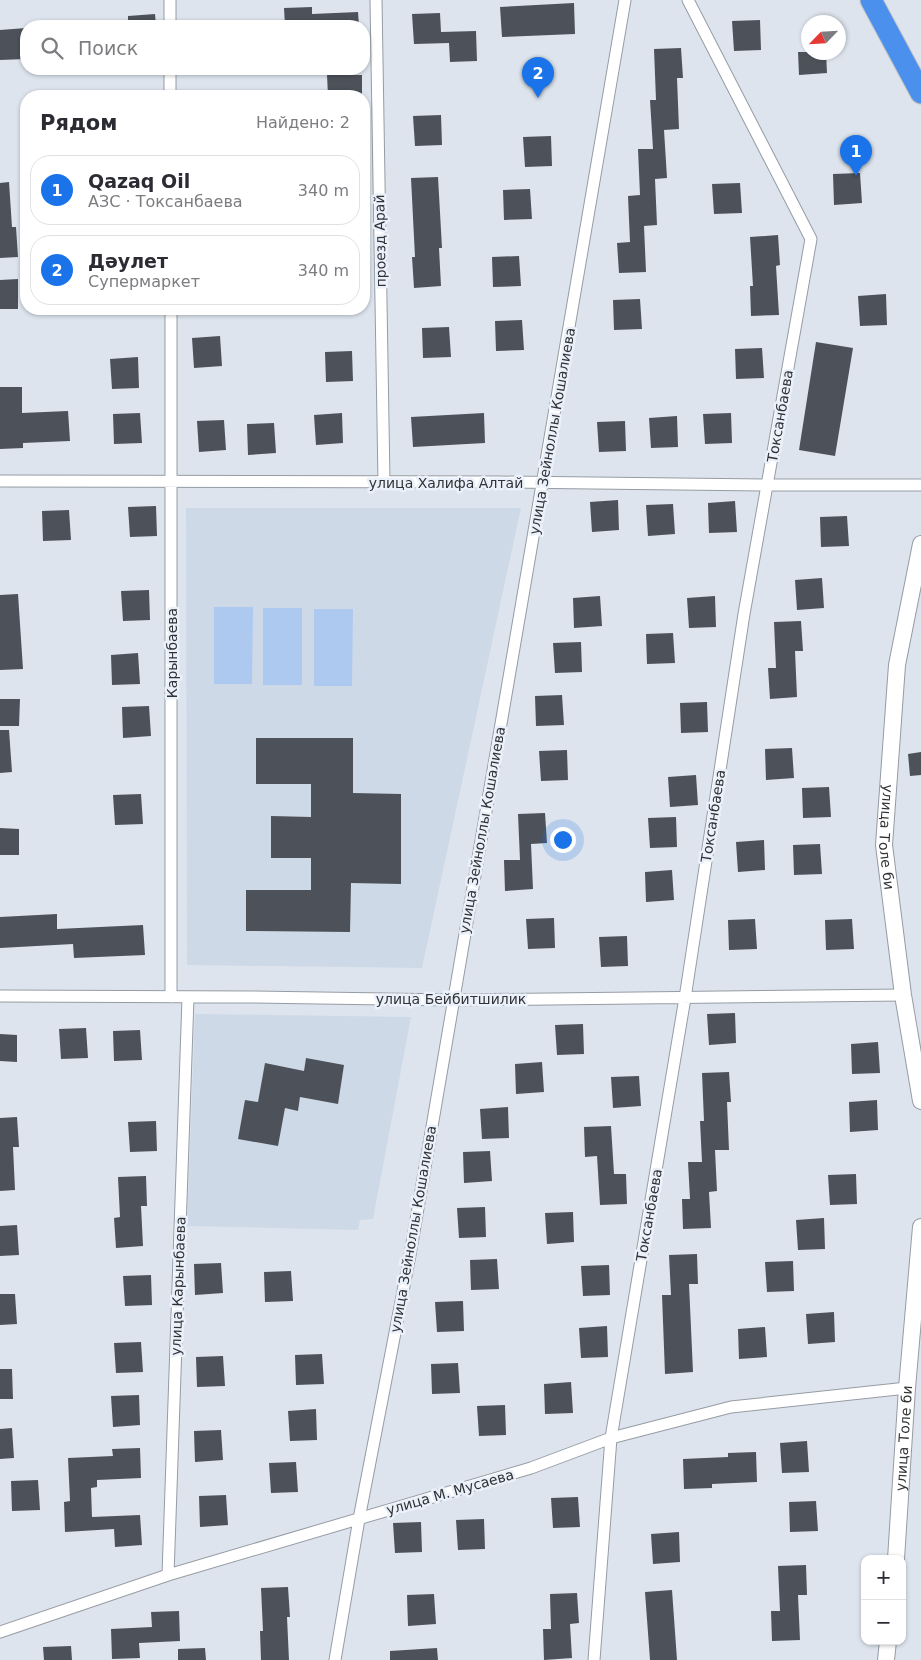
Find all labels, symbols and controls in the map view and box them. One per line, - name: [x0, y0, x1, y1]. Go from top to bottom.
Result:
- north arrow: [801, 15, 846, 60]
- search box: [20, 20, 370, 75]
- icon: search: [38, 34, 66, 62]
- text: Поиск: [78, 37, 138, 59]
- pin: 2: [522, 57, 554, 98]
- text: Рядом: [40, 111, 117, 135]
- text: Найдено: 2: [256, 113, 350, 132]
- pin: 1: [840, 135, 872, 176]
- text: Qazaq Oil: [88, 170, 190, 192]
- text: 1: [51, 181, 63, 200]
- text: 340 m: [298, 181, 349, 200]
- text: АЗС · Токсанбаева: [88, 192, 243, 211]
- street label: проезд Арай: [371, 194, 389, 288]
- text: Дәулет: [88, 250, 168, 272]
- text: 2: [51, 261, 63, 280]
- text: 340 m: [298, 261, 349, 280]
- text: Супермаркет: [88, 272, 200, 291]
- street label: улица Зейноллы Кошалиева: [526, 326, 578, 536]
- street label: Токсанбаева: [764, 368, 796, 464]
- street label: улица Халифа Алтай: [369, 475, 523, 491]
- street label: Карынбаева: [164, 608, 180, 698]
- street label: улица Зейноллы Кошалиева: [456, 725, 508, 935]
- street label: Токсанбаева: [698, 768, 728, 864]
- street label: улица Толе би: [876, 784, 898, 891]
- your location: [550, 827, 576, 853]
- street label: улица Бейбитшилик: [376, 991, 526, 1007]
- street label: улица Зейноллы Кошалиева: [387, 1124, 439, 1334]
- street label: Токсанбаева: [633, 1167, 665, 1263]
- street label: улица Карынбаева: [168, 1216, 188, 1356]
- street label: улица Толе би: [892, 1385, 915, 1492]
- street label: улица М. Мусаева: [384, 1466, 516, 1518]
- map controls: [861, 1555, 906, 1645]
- button: +: [861, 1555, 906, 1600]
- button: −: [861, 1600, 906, 1645]

